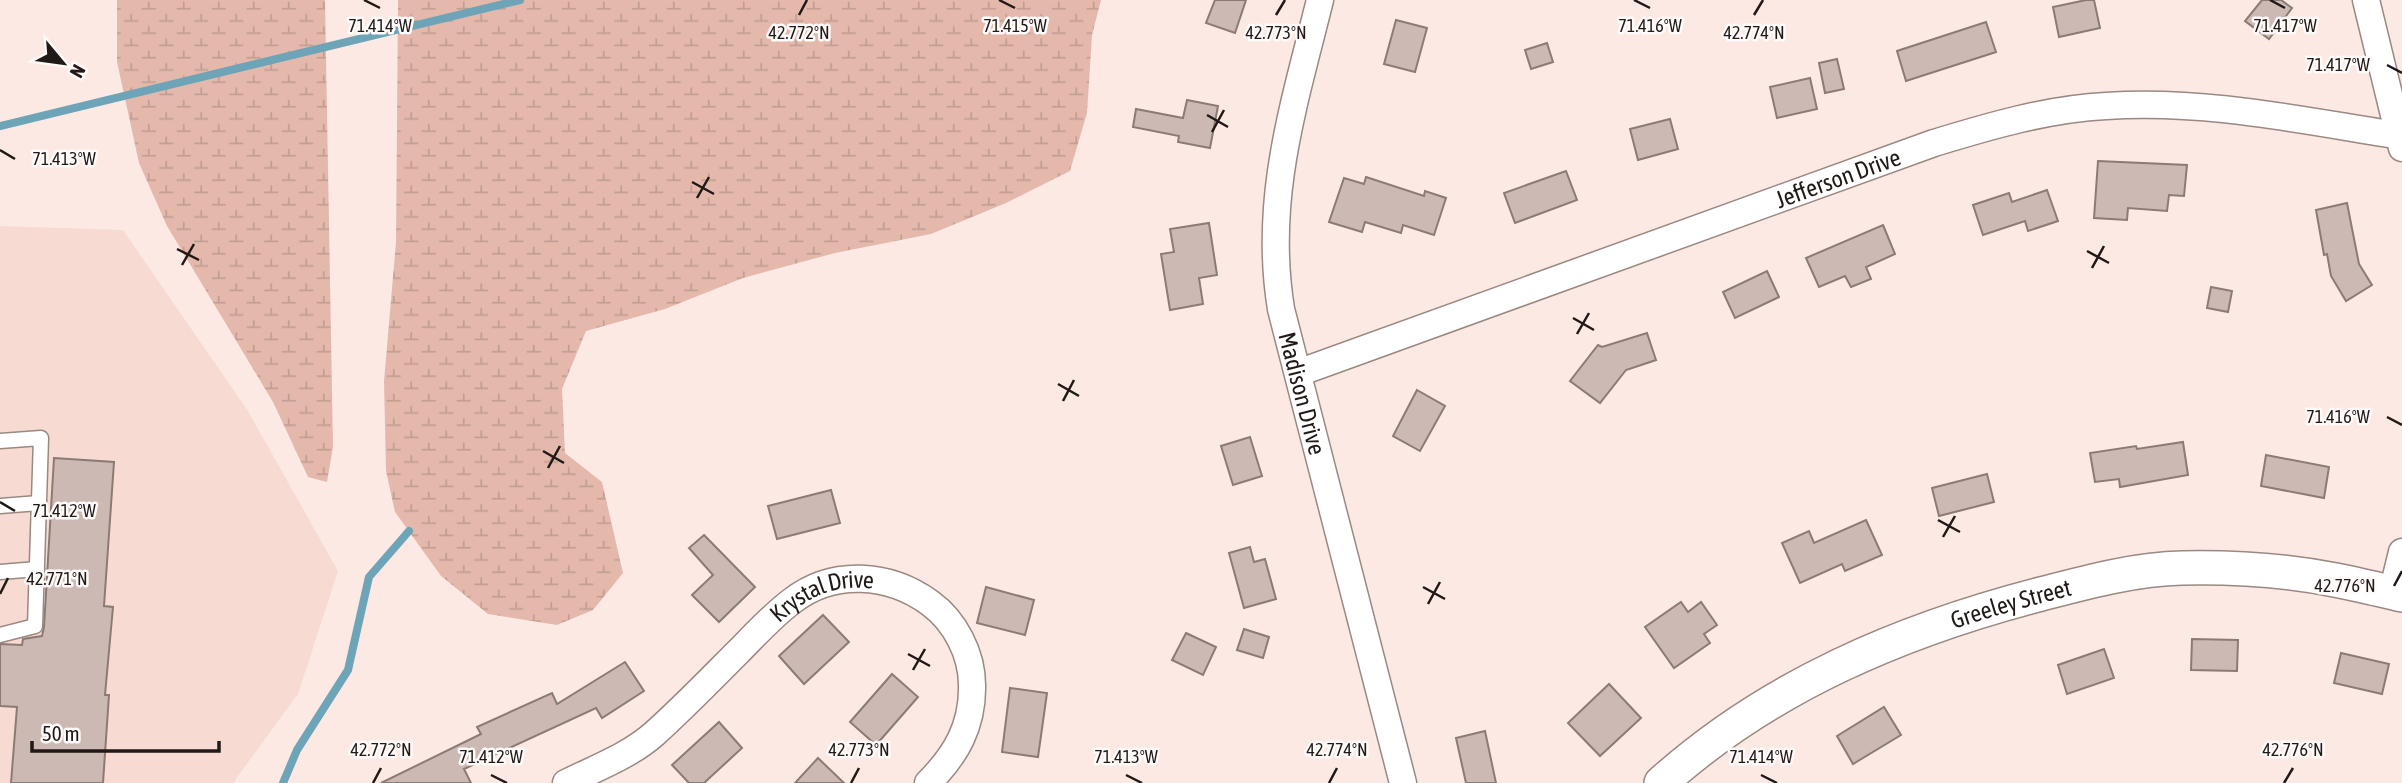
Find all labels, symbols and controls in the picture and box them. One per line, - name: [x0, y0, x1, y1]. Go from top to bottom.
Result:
- text: 71.414°W: [348, 15, 412, 36]
- text: 71.415°W: [983, 15, 1047, 36]
- text: 71.416°W: [1618, 15, 1682, 36]
- text: 71.417°W: [2253, 15, 2317, 36]
- text: 42.772°N: [768, 22, 830, 43]
- text: 42.773°N: [1245, 22, 1307, 43]
- text: 42.774°N: [1723, 22, 1785, 43]
- north arrow: [28, 28, 98, 98]
- text: 71.417°W: [2306, 54, 2370, 75]
- text: N: [66, 61, 90, 81]
- street label: Jefferson Drive: [1772, 143, 1904, 213]
- text: 71.413°W: [32, 148, 96, 169]
- street label: Madison Drive: [1274, 329, 1331, 457]
- text: 71.416°W: [2306, 406, 2370, 427]
- text: 71.412°W: [32, 500, 96, 521]
- street label: Krystal Drive: [764, 565, 875, 627]
- text: 42.771°N: [26, 568, 88, 589]
- street label: Greeley Street: [1947, 573, 2074, 633]
- text: 42.776°N: [2314, 575, 2376, 596]
- scale bar: [32, 710, 219, 754]
- text: 50 m: [42, 721, 80, 745]
- text: 42.772°N: [350, 739, 412, 760]
- text: 42.773°N: [828, 739, 890, 760]
- text: 42.774°N: [1306, 739, 1368, 760]
- text: 42.776°N: [2262, 739, 2324, 760]
- text: 71.412°W: [459, 746, 523, 767]
- text: 71.413°W: [1094, 746, 1158, 767]
- text: 71.414°W: [1729, 746, 1793, 767]

